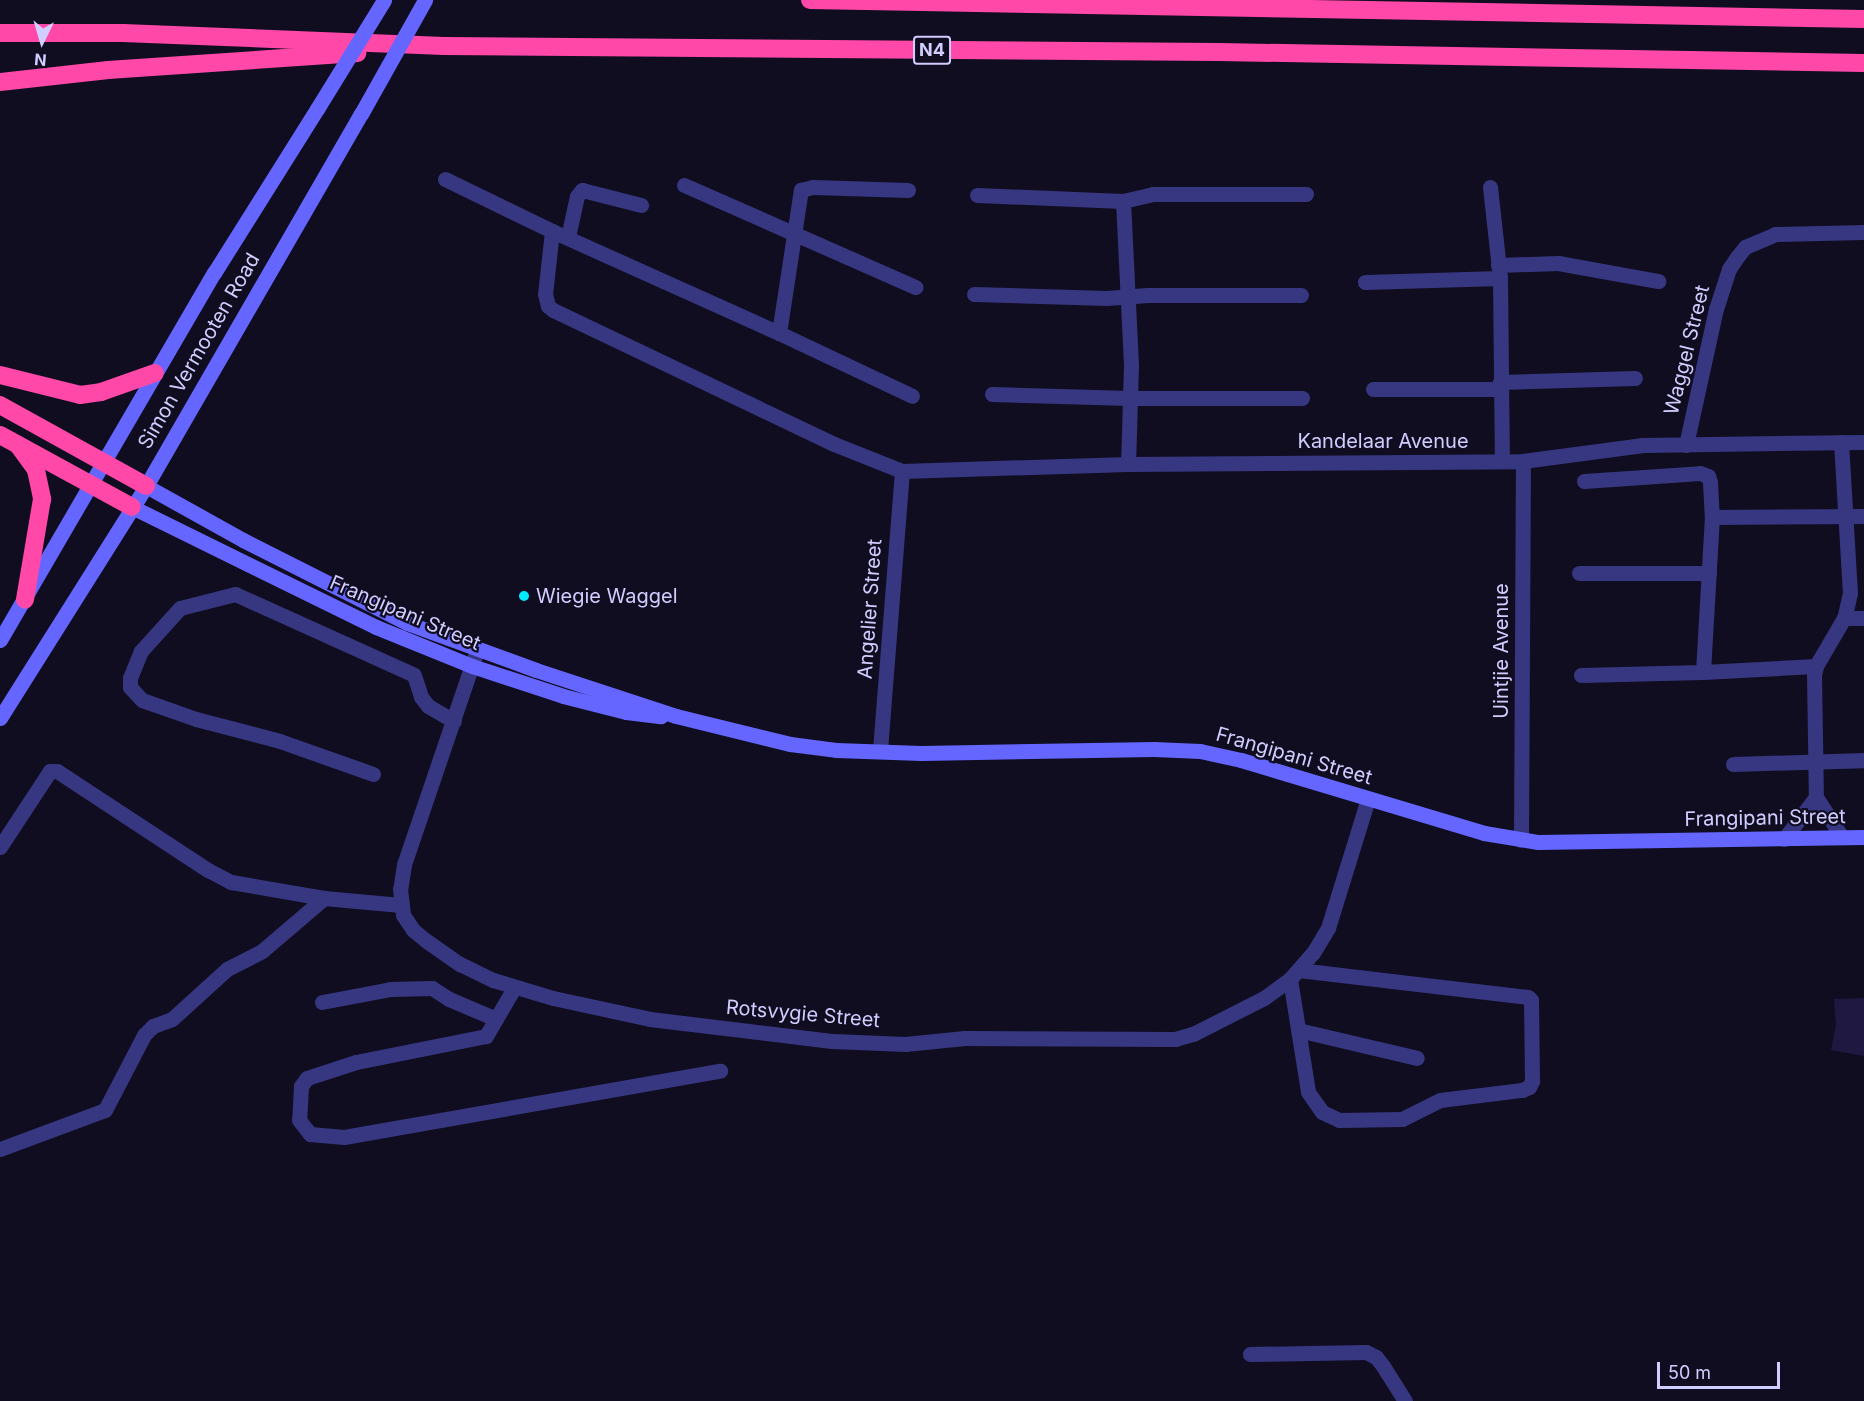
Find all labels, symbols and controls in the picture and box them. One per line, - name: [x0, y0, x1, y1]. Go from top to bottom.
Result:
- north arrow: [12, 12, 72, 72]
- road number: N4: [912, 35, 952, 65]
- text: N: [33, 49, 47, 70]
- street label: Simon Vermooten Road: [133, 249, 265, 453]
- street label: Waggel Street: [1659, 283, 1715, 417]
- street label: Kandelaar Avenue: [1297, 429, 1469, 453]
- street label: Angelier Street: [853, 538, 887, 680]
- street label: Frangipani Street: [326, 570, 484, 656]
- street label: Uintjie Avenue: [1489, 583, 1513, 719]
- place label: Wiegie Waggel: [536, 584, 678, 608]
- marker: Wiegie Waggel: [517, 589, 531, 603]
- street label: Frangipani Street: [1213, 722, 1375, 790]
- street label: Frangipani Street: [1684, 805, 1846, 831]
- street label: Rotsvygie Street: [725, 995, 881, 1033]
- scale bar: [1660, 1350, 1783, 1388]
- text: 50 m: [1668, 1362, 1711, 1383]

